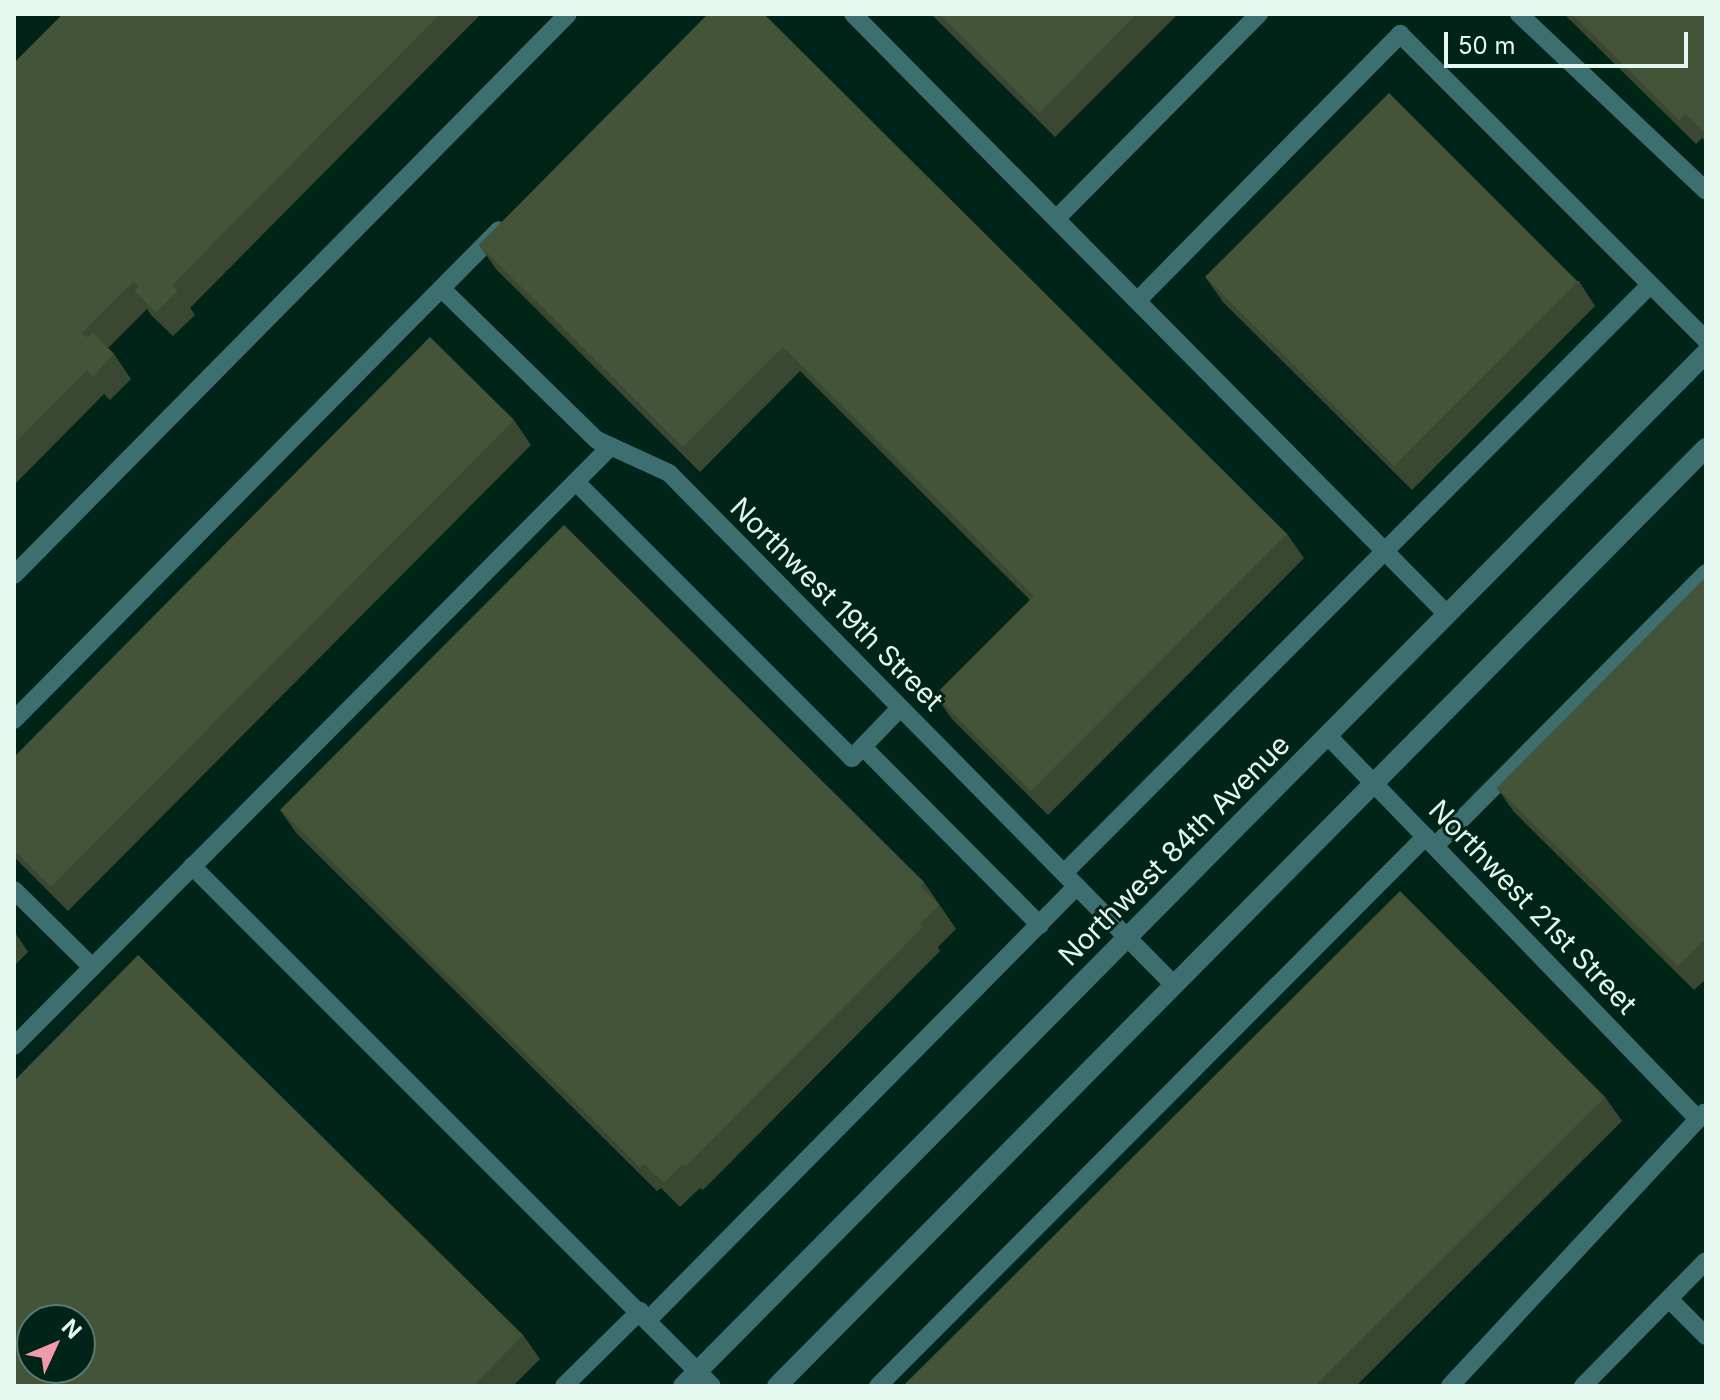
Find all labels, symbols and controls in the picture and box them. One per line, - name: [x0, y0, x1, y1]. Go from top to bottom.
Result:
- scale bar: [1448, 16, 1692, 66]
- text: 50 m: [1458, 31, 1516, 60]
- street label: Northwest 19th Street: [724, 491, 950, 717]
- street label: Northwest 84th Avenue: [1052, 728, 1296, 972]
- street label: Northwest 21st Street: [1422, 793, 1644, 1021]
- north arrow: [16, 1304, 96, 1384]
- text: N: [57, 1314, 87, 1344]

